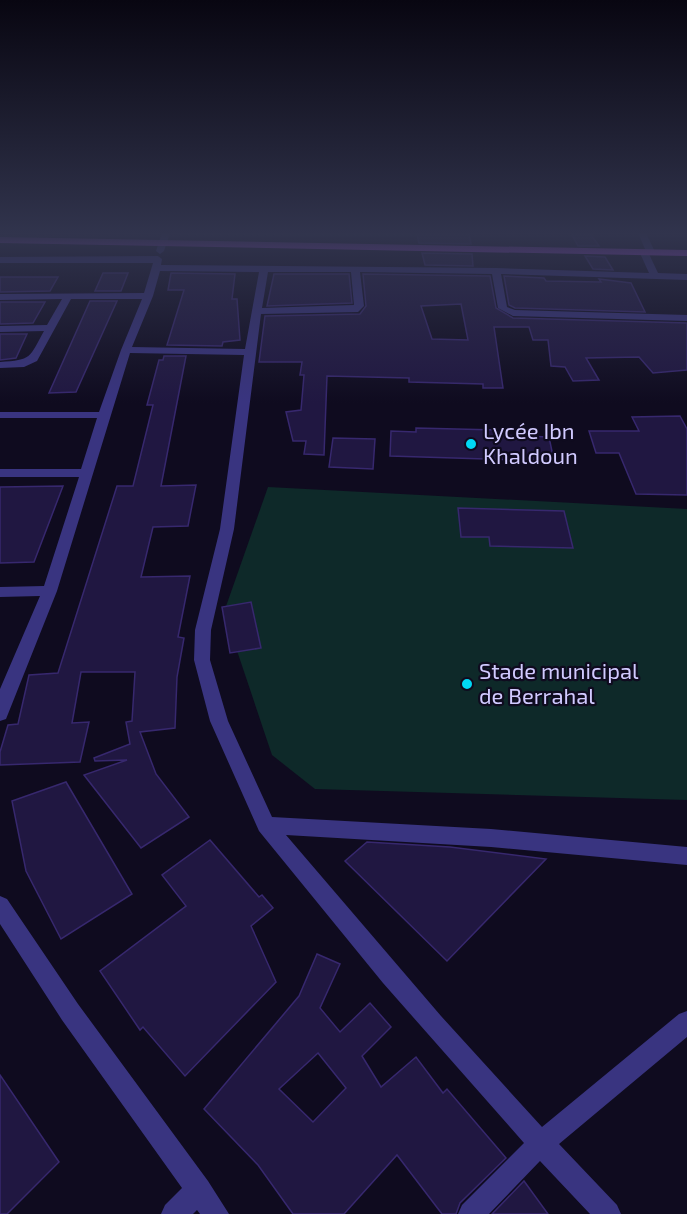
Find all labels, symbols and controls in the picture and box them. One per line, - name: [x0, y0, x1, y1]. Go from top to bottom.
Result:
- place label: Lycée Ibn Khaldoun: [483, 417, 578, 468]
- marker: Lycée Ibn Khaldoun: [464, 437, 478, 451]
- place label: Stade municipal de Berrahal: [479, 657, 639, 708]
- marker: Stade municipal de Berrahal: [460, 677, 474, 691]

